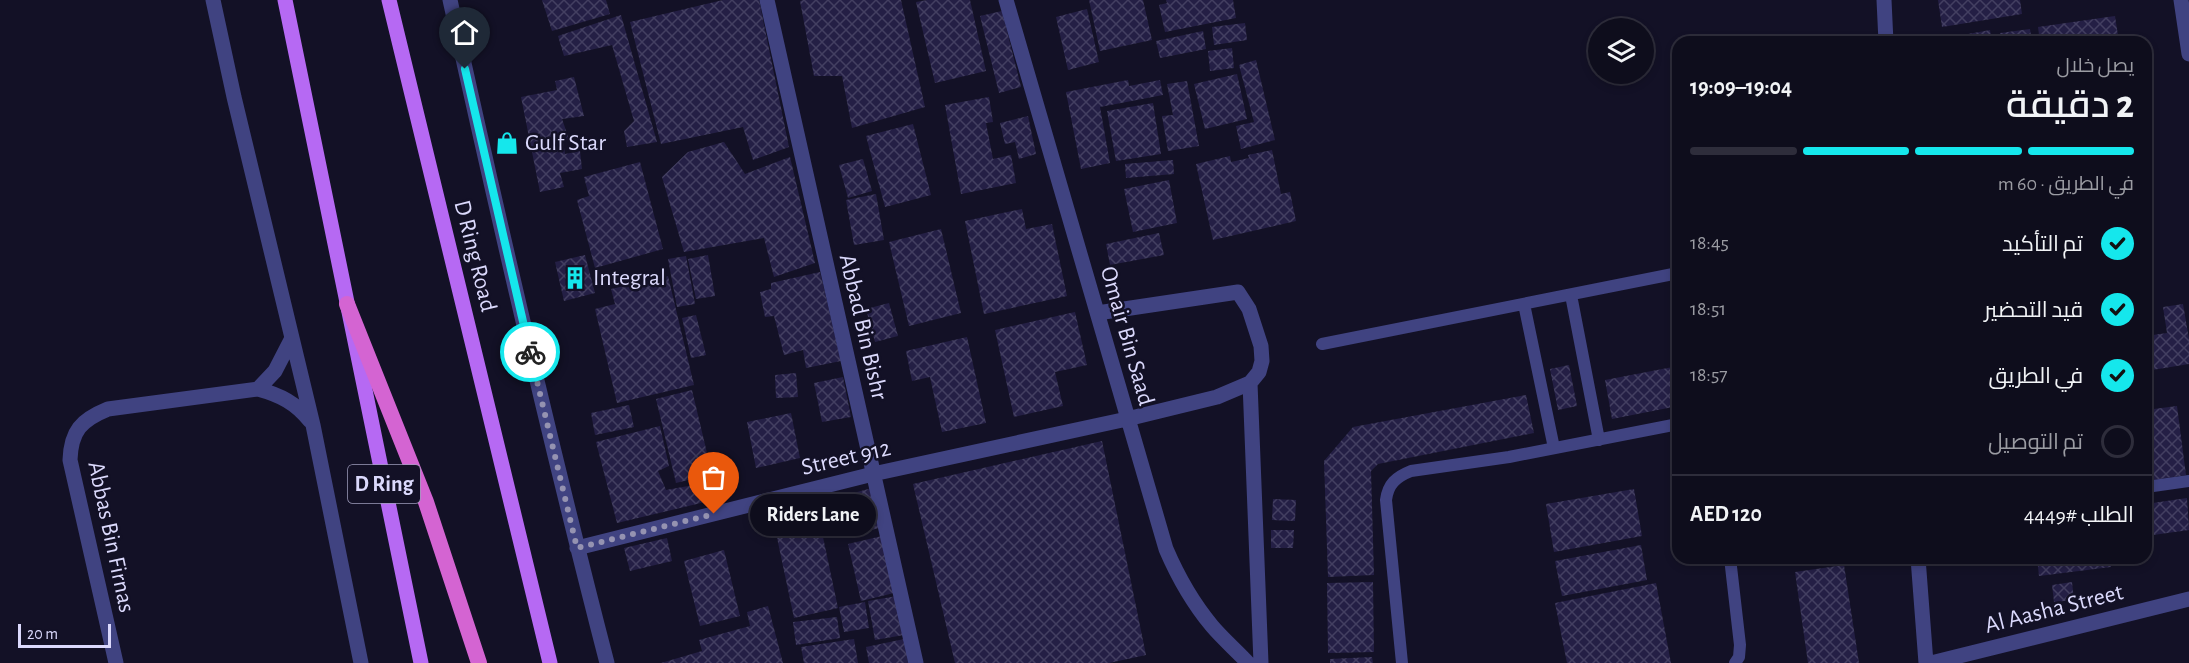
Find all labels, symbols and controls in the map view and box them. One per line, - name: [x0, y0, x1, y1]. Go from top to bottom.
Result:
- pin: [439, 7, 490, 69]
- icon: home: [448, 16, 481, 49]
- map controls: [1588, 18, 1654, 84]
- button: layers: [1588, 18, 1654, 84]
- text: يصل خلال: [2056, 56, 2134, 76]
- text: 19:04–19:09: [1690, 76, 1792, 98]
- text: 2 دقيقة: [2006, 86, 2134, 125]
- shop icon: Gulf Star: [494, 130, 520, 156]
- place label: Gulf Star: [525, 131, 606, 155]
- text: في الطريق · 60 m: [1998, 174, 2134, 194]
- street label: D Ring Road: [450, 198, 500, 314]
- icon: check: [2101, 227, 2134, 260]
- text: 18:45: [1690, 233, 1729, 253]
- text: تم التأكيد: [2002, 233, 2083, 255]
- street label: Abbad Bin Bishr: [835, 252, 891, 402]
- street label: Omair Bin Saad: [1096, 264, 1158, 408]
- building icon: Integral: [562, 265, 588, 291]
- place label: Integral: [593, 266, 666, 290]
- icon: check: [2101, 293, 2134, 326]
- text: 18:51: [1690, 299, 1726, 319]
- text: قيد التحضير: [1984, 299, 2083, 321]
- courier: [500, 322, 560, 382]
- icon: bike: [514, 336, 547, 369]
- icon: check: [2101, 359, 2134, 392]
- text: 18:57: [1690, 365, 1728, 385]
- text: في الطريق: [1989, 365, 2083, 387]
- text: تم التوصيل: [1988, 431, 2083, 453]
- street label: Street 912: [799, 436, 893, 480]
- pin: [688, 452, 739, 514]
- street label: Abbas Bin Firnas: [83, 459, 139, 615]
- icon: bag: [697, 461, 730, 494]
- road number: D Ring: [348, 465, 420, 503]
- callout: Riders Lane: [750, 493, 876, 535]
- text: AED 120: [1690, 503, 1762, 525]
- text: الطلب #4449: [2024, 504, 2134, 526]
- text: Riders Lane: [767, 505, 859, 525]
- street label: Al Aasha Street: [1982, 580, 2126, 638]
- scale bar: [18, 621, 111, 648]
- text: 20 m: [27, 626, 58, 642]

